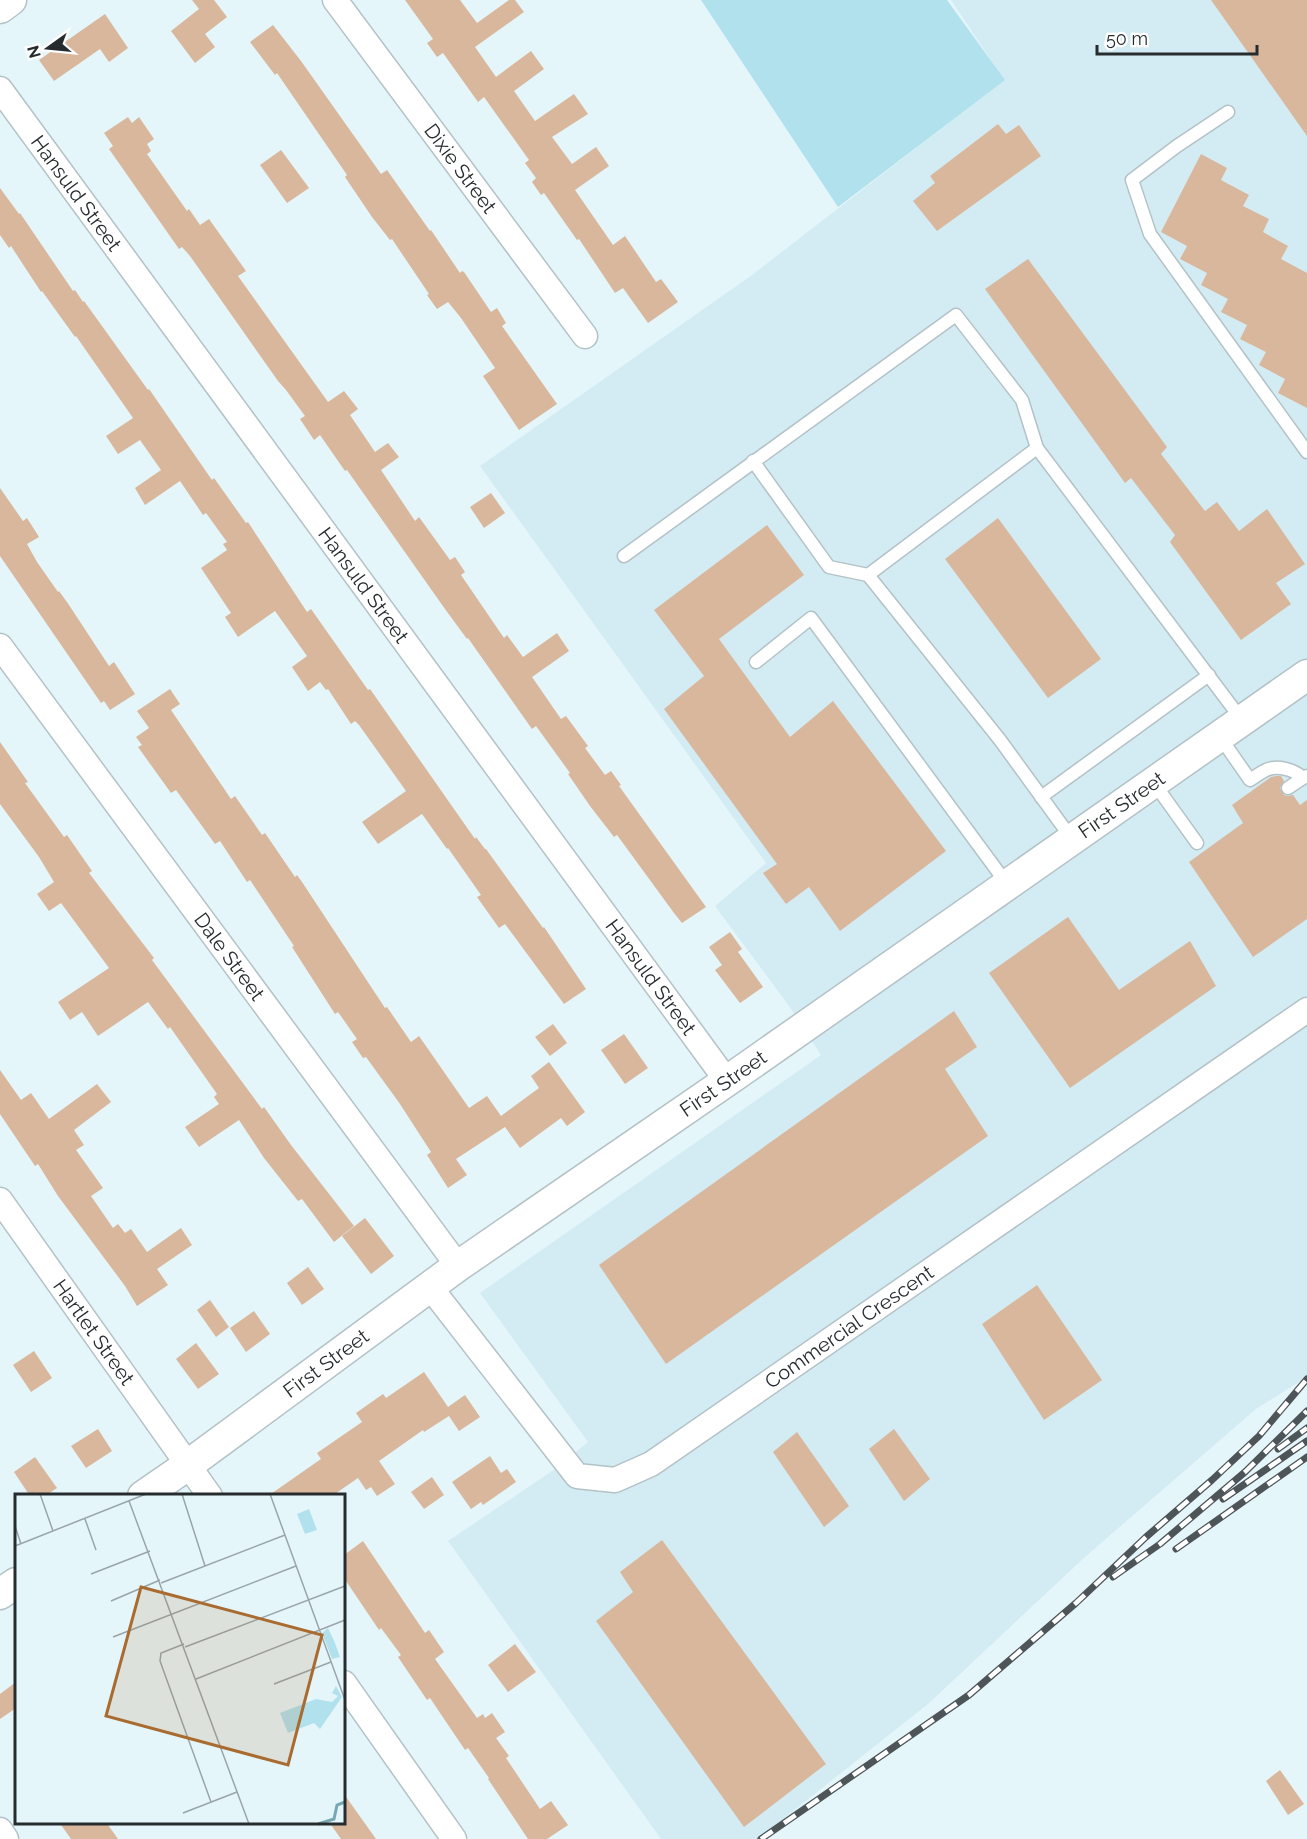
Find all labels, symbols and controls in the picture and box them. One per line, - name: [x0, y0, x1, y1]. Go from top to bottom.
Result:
- north arrow: [18, 18, 78, 78]
- scale bar: [1097, 18, 1258, 56]
- text: 50 m: [1106, 28, 1148, 49]
- text: N: [23, 43, 45, 60]
- street label: Dixie Street: [419, 119, 502, 218]
- street label: Hansuld Street: [26, 131, 127, 256]
- street label: Hansuld Street: [313, 523, 414, 648]
- street label: First Street: [1074, 766, 1170, 843]
- street label: Dale Street: [189, 908, 270, 1005]
- street label: Hansuld Street: [601, 915, 701, 1040]
- street label: First Street: [675, 1045, 771, 1122]
- street label: Commercial Crescent: [760, 1260, 938, 1394]
- street label: Hartlet Street: [48, 1275, 139, 1390]
- street label: First Street: [279, 1324, 374, 1403]
- inset map: [15, 1494, 345, 1824]

